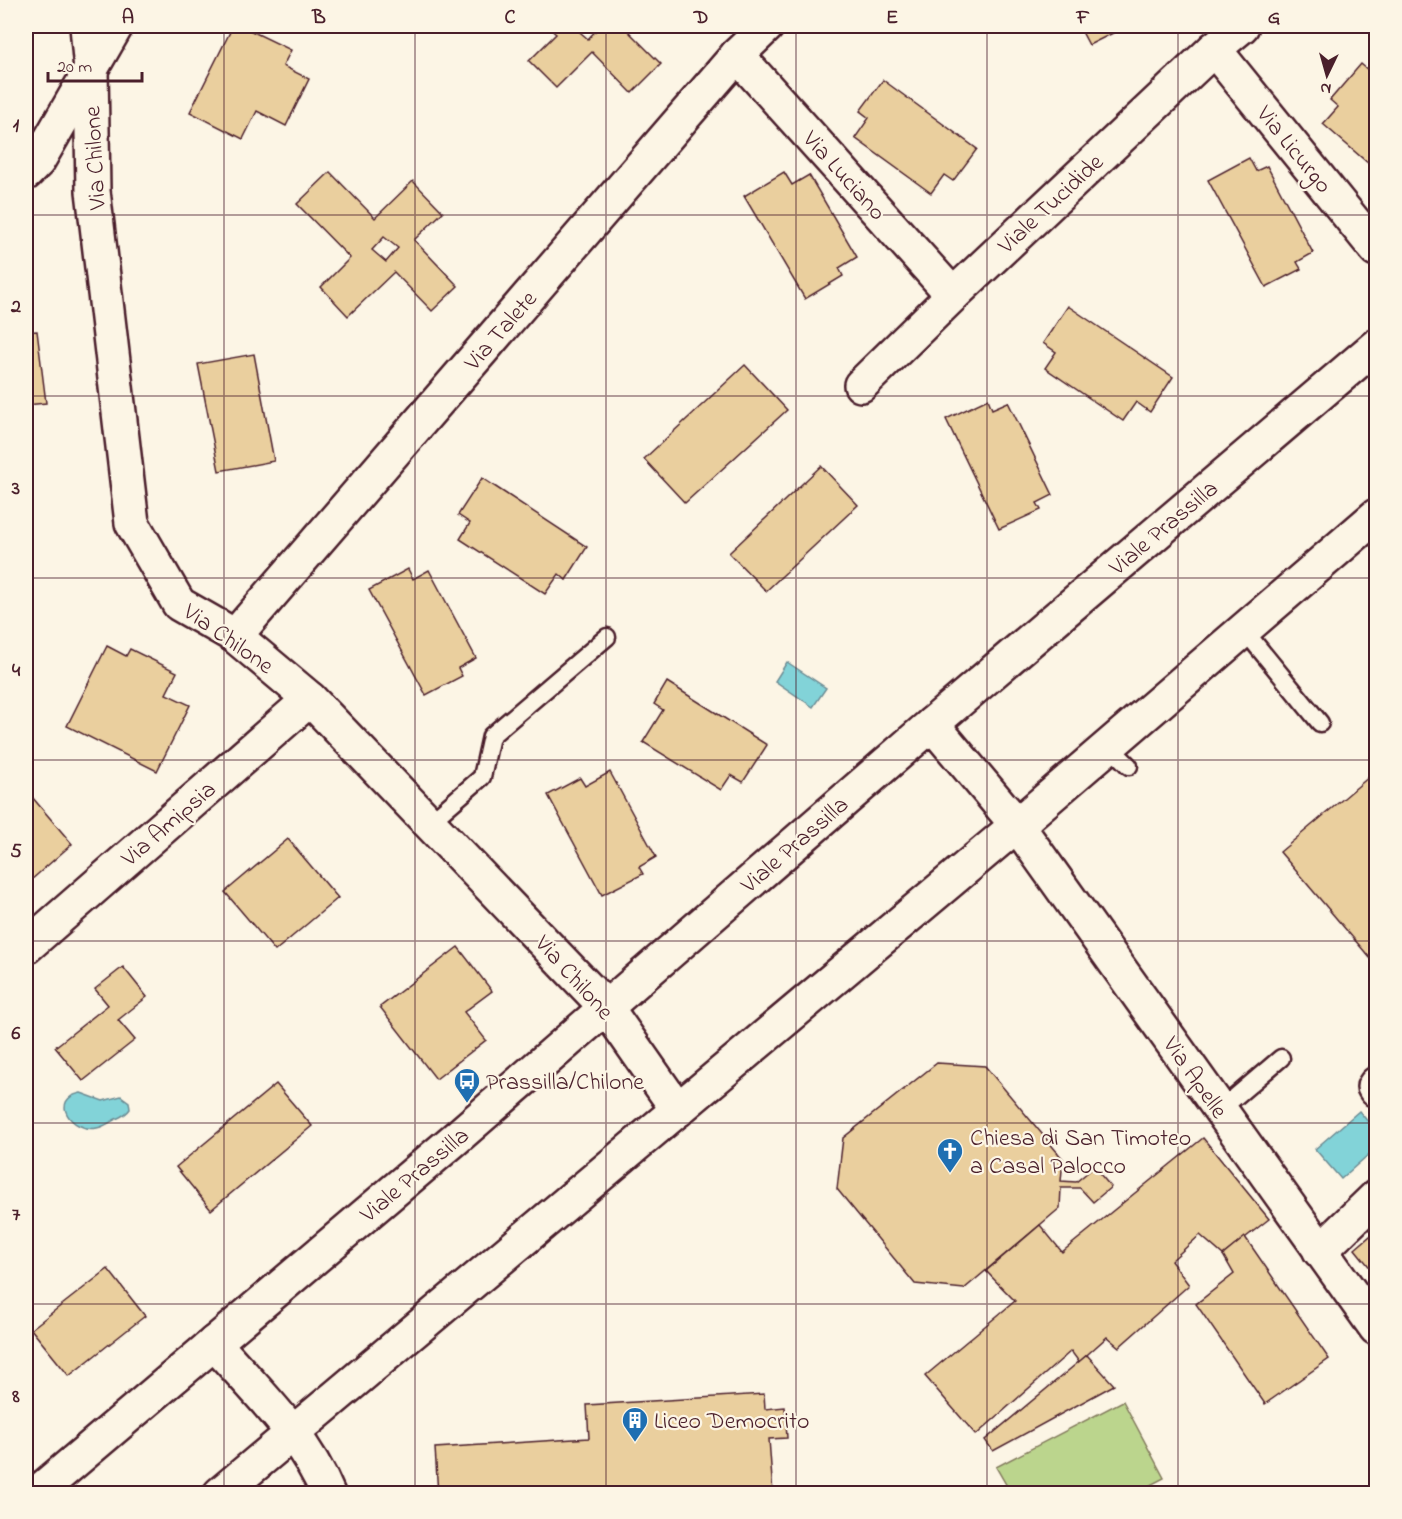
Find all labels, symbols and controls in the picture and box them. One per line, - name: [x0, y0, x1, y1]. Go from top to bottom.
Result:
- text: A: [122, 4, 134, 33]
- text: B: [311, 4, 326, 33]
- text: C: [505, 4, 516, 33]
- text: D: [693, 4, 708, 33]
- text: E: [886, 4, 898, 33]
- text: F: [1076, 4, 1090, 33]
- text: G: [1268, 4, 1281, 33]
- scale bar: [48, 45, 142, 83]
- north arrow: [1297, 45, 1357, 105]
- text: 20 m: [57, 55, 92, 81]
- text: N: [1319, 76, 1332, 100]
- street label: Via Licurgo: [1246, 98, 1339, 202]
- street label: Via Chilone: [76, 105, 117, 212]
- text: 1: [13, 112, 20, 141]
- street label: Via Luciano: [792, 123, 893, 229]
- street label: Viale Tucidide: [990, 146, 1113, 264]
- street label: Via Talete: [457, 284, 547, 380]
- text: 2: [10, 293, 21, 322]
- street label: Viale Prassilla: [1102, 473, 1227, 586]
- text: 3: [11, 475, 20, 504]
- street label: Via Chilone: [174, 595, 280, 684]
- text: 4: [12, 657, 21, 686]
- street label: Via Amipsia: [114, 774, 225, 877]
- street label: Viale Prassilla: [733, 789, 857, 903]
- text: 5: [10, 838, 22, 867]
- street label: Via Chilone: [525, 928, 621, 1029]
- text: 6: [12, 1020, 21, 1049]
- street label: Via Apelle: [1152, 1029, 1235, 1127]
- bus stop icon: Prassilla/Chilone: [452, 1066, 482, 1104]
- place label: Prassilla/Chilone: [486, 1066, 644, 1101]
- street label: Viale Prassilla: [353, 1120, 478, 1233]
- place label: Chiesa di San Timoteo a Casal Palocco: [970, 1122, 1191, 1185]
- church icon: Chiesa di San Timoteo a Casal Palocco: [935, 1136, 965, 1174]
- text: 7: [12, 1201, 21, 1230]
- text: 8: [11, 1383, 20, 1412]
- building icon: Liceo Democrito: [620, 1405, 650, 1443]
- place label: Liceo Democrito: [654, 1405, 810, 1440]

